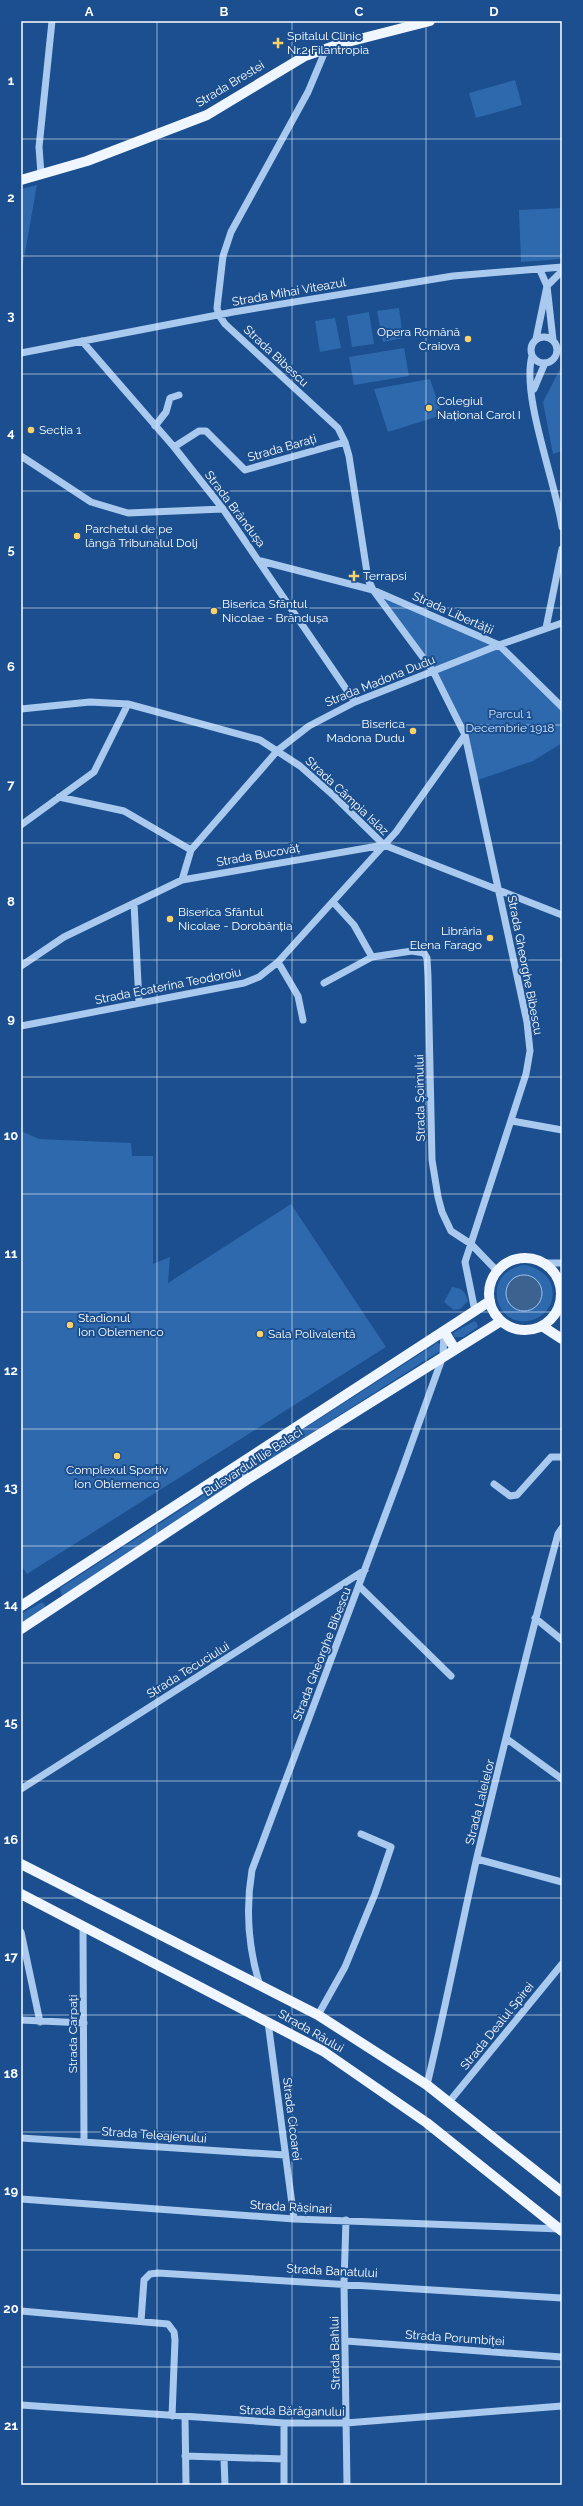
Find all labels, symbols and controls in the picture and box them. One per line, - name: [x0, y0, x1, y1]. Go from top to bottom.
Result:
- text: A: [85, 4, 94, 19]
- text: B: [220, 4, 229, 19]
- text: C: [355, 4, 364, 19]
- text: D: [489, 4, 499, 19]
- place label: Spitalul Clinic Nr.2 Filantropia: [287, 29, 369, 57]
- marker: Spitalul Clinic Nr.2 Filantropia: [272, 37, 284, 49]
- street label: Strada Brestei: [193, 58, 267, 110]
- text: 1: [8, 73, 15, 88]
- text: 2: [7, 190, 15, 205]
- street label: Strada Mihai Viteazul: [231, 275, 348, 309]
- text: 3: [7, 308, 15, 323]
- street label: Strada Bibescu: [241, 322, 311, 390]
- place label: Opera Română Craiova: [377, 325, 460, 353]
- marker: Opera Română Craiova: [463, 334, 473, 344]
- place label: Colegiul Național Carol I: [437, 394, 521, 422]
- marker: Colegiul Național Carol I: [424, 403, 434, 413]
- place label: Secția 1: [39, 423, 81, 437]
- text: 4: [7, 425, 15, 440]
- marker: Secția 1: [26, 425, 36, 435]
- street label: Strada Barați: [246, 432, 318, 464]
- street label: Strada Brândușa: [202, 468, 268, 550]
- place label: Parchetul de pe lângă Tribunalul Dolj: [85, 522, 198, 550]
- marker: Parchetul de pe lângă Tribunalul Dolj: [72, 531, 82, 541]
- text: 5: [7, 542, 15, 557]
- place label: Terrapsi: [363, 569, 407, 583]
- marker: Terrapsi: [348, 570, 360, 582]
- street label: Strada Libertății: [410, 589, 496, 637]
- place label: Biserica Sfântul Nicolae - Brândușa: [222, 597, 328, 625]
- marker: Biserica Sfântul Nicolae - Brândușa: [209, 606, 219, 616]
- street label: Strada Madona Dudu: [323, 653, 437, 709]
- text: 6: [7, 659, 15, 674]
- park label: Parcul 1 Decembrie 1918: [466, 707, 554, 735]
- place label: Biserica Madona Dudu: [326, 717, 405, 745]
- marker: Biserica Madona Dudu: [408, 726, 418, 736]
- street label: Strada Câmpia Islaz: [302, 754, 392, 838]
- text: 7: [7, 777, 15, 792]
- street label: Strada Bucovăț: [215, 841, 301, 869]
- text: 8: [7, 894, 15, 909]
- street label: Strada Gheorghe Bibescu: [505, 894, 545, 1036]
- place label: Biserica Sfântul Nicolae - Dorobănția: [178, 905, 293, 933]
- marker: Biserica Sfântul Nicolae - Dorobănția: [165, 914, 175, 924]
- place label: Librăria Elena Farago: [410, 924, 482, 952]
- marker: Librăria Elena Farago: [485, 933, 495, 943]
- street label: Strada Ecaterina Teodoroiu: [94, 965, 242, 1007]
- text: 9: [7, 1011, 15, 1026]
- street label: Strada Șoimului: [412, 1054, 428, 1142]
- text: 10: [4, 1128, 18, 1143]
- text: 11: [5, 1246, 18, 1261]
- place label: Stadionul Ion Oblemenco: [78, 1311, 164, 1339]
- marker: Stadionul Ion Oblemenco: [65, 1320, 75, 1330]
- place label: Sala Polivalentă: [268, 1327, 356, 1341]
- marker: Sala Polivalentă: [255, 1329, 265, 1339]
- text: 12: [4, 1363, 18, 1378]
- street label: Bulevardul Ilie Balaci: [201, 1425, 305, 1499]
- marker: Complexul Sportiv Ion Oblemenco: [112, 1451, 122, 1461]
- place label: Complexul Sportiv Ion Oblemenco: [66, 1463, 169, 1491]
- text: 13: [4, 1480, 18, 1495]
- street label: Strada Gheorghe Bibescu: [290, 1585, 354, 1723]
- text: 14: [4, 1597, 18, 1612]
- street label: Strada Tecuciului: [144, 1639, 232, 1701]
- text: 15: [4, 1715, 18, 1730]
- street label: Strada Lalelelor: [463, 1757, 498, 1846]
- text: 16: [4, 1832, 18, 1847]
- text: 17: [4, 1949, 19, 1964]
- street label: Strada Dealul Spirei: [457, 1979, 537, 2073]
- street label: Strada Carpați: [66, 1995, 80, 2073]
- street label: Strada Râului: [276, 2007, 346, 2055]
- text: 18: [4, 2066, 18, 2081]
- street label: Strada Cicoarei: [280, 2077, 304, 2161]
- street label: Strada Teleajenului: [101, 2124, 207, 2146]
- text: 19: [4, 2183, 18, 2198]
- street label: Strada Rășinari: [250, 2198, 332, 2216]
- street label: Strada Banatului: [286, 2262, 378, 2280]
- text: 20: [3, 2301, 19, 2316]
- street label: Strada Bahlui: [327, 2316, 343, 2390]
- street label: Strada Porumbiței: [405, 2328, 505, 2348]
- street label: Strada Bărăganului: [239, 2403, 345, 2419]
- text: 21: [4, 2418, 18, 2433]

